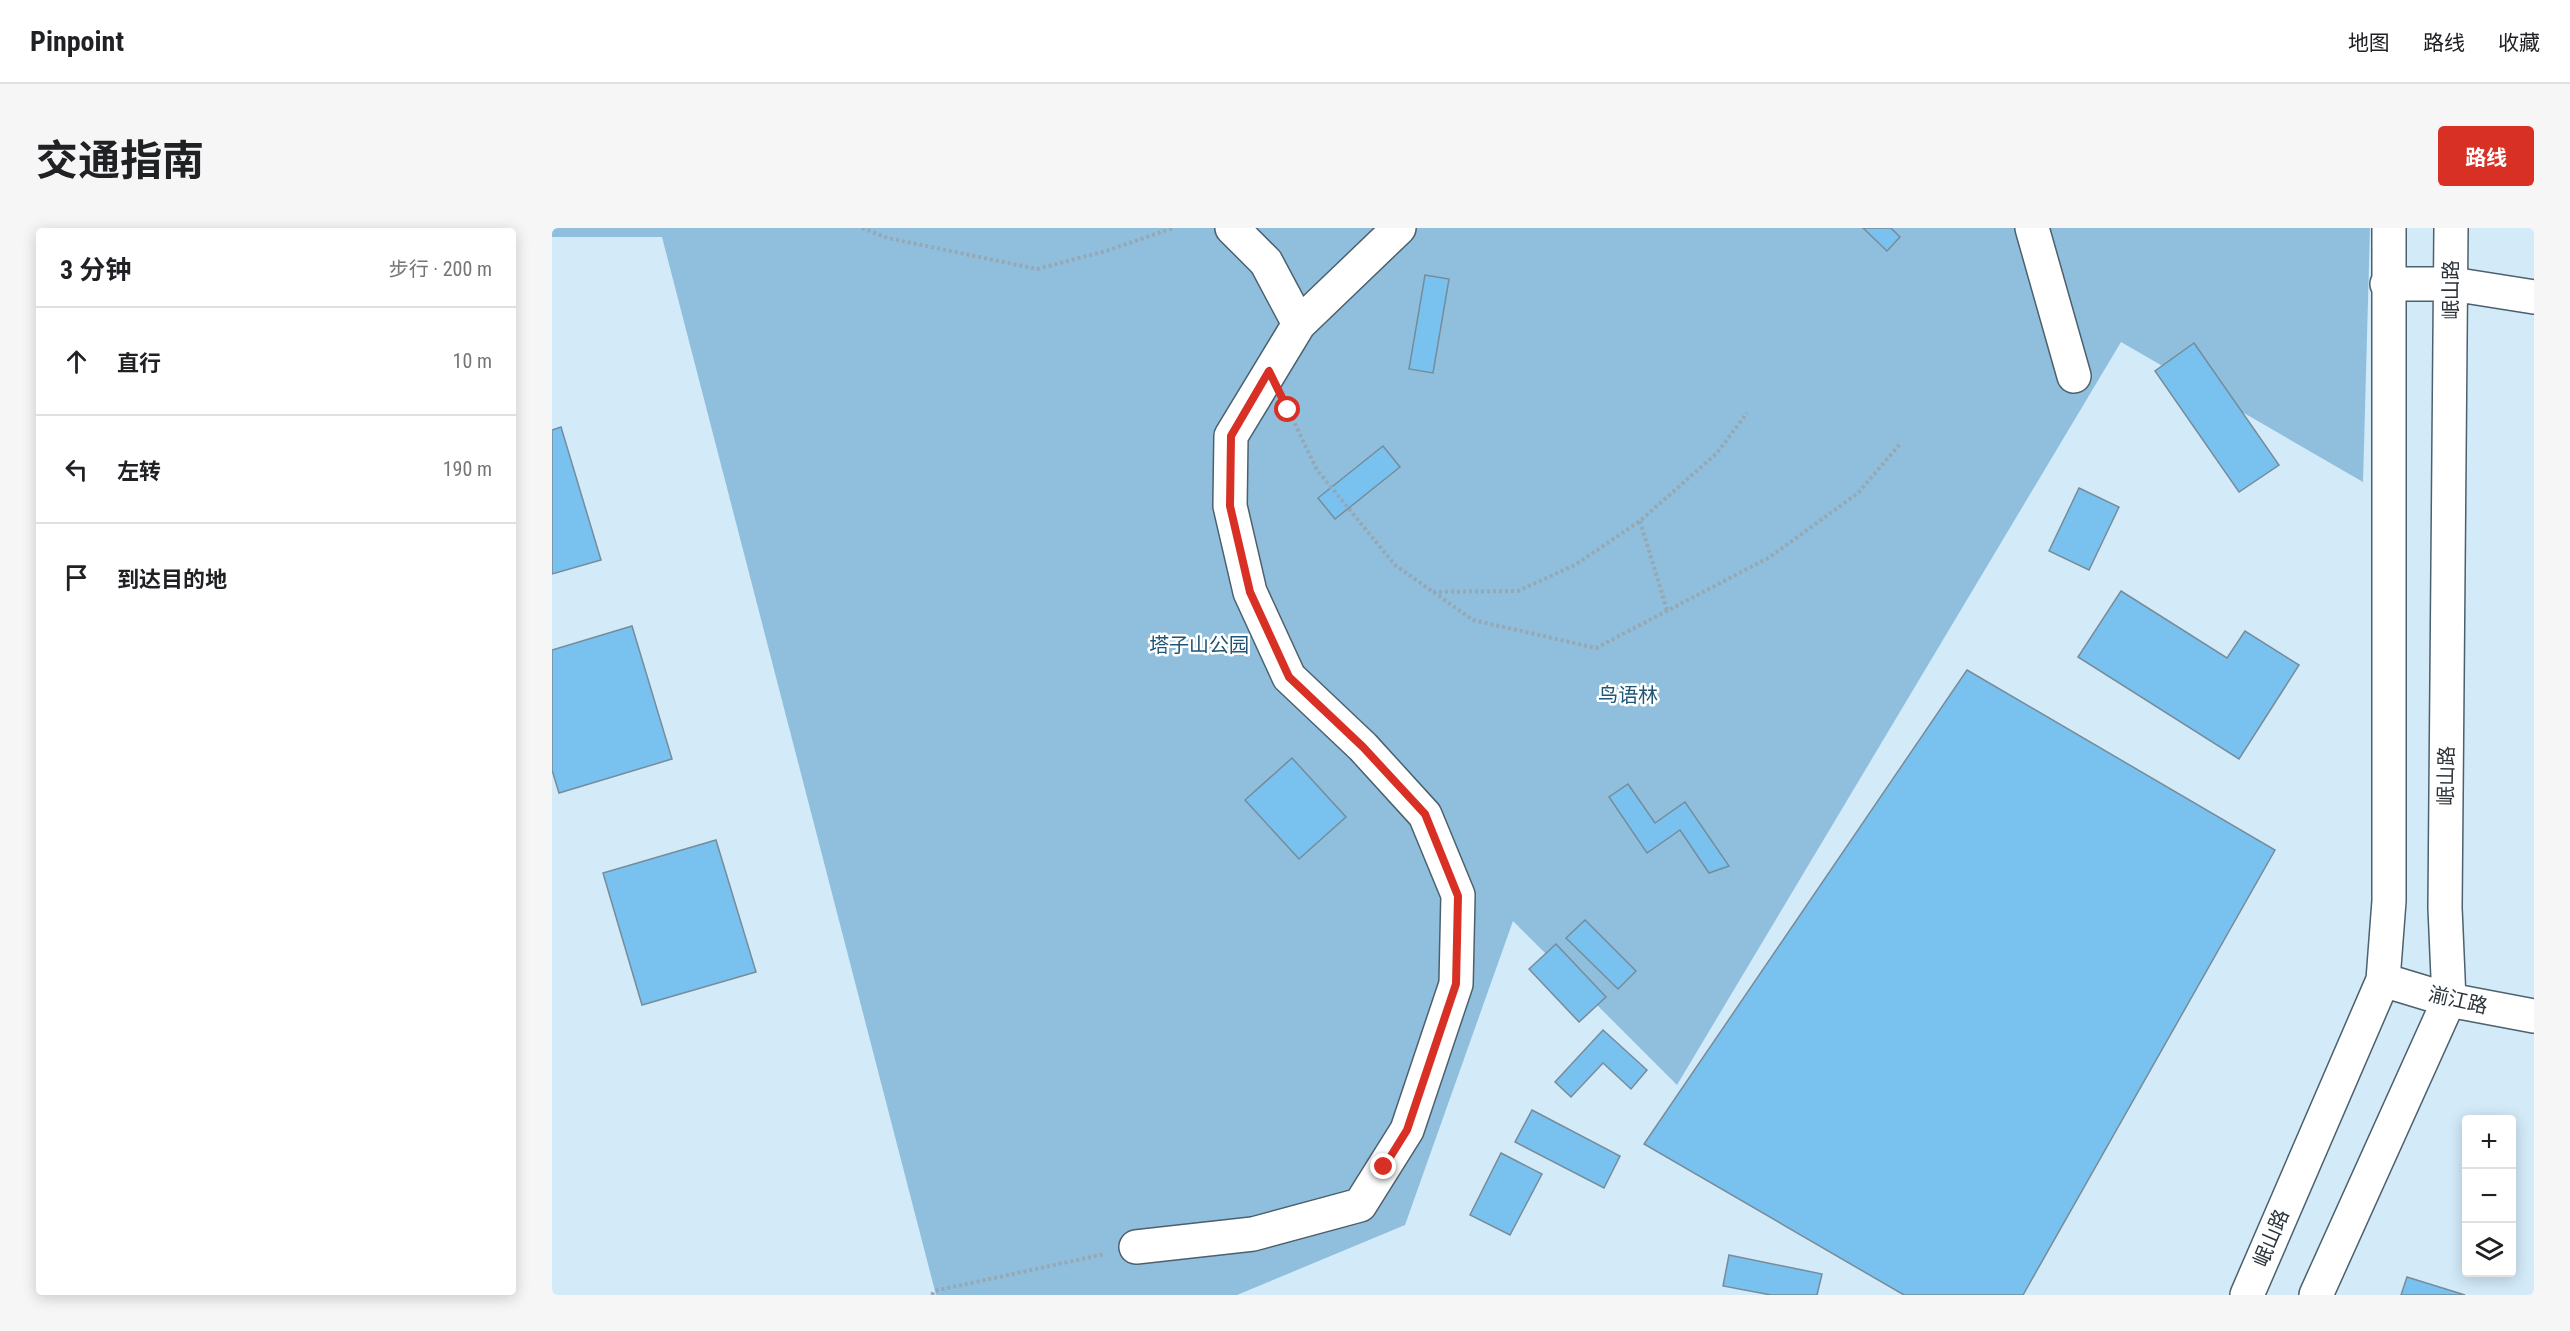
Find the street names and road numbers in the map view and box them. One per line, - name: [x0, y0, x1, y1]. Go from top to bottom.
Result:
- street label: 岷山路: [2439, 260, 2463, 320]
- street label: 岷山路: [2433, 746, 2459, 806]
- street label: 湔江路: [2426, 982, 2490, 1018]
- street label: 岷山路: [2248, 1206, 2294, 1270]

